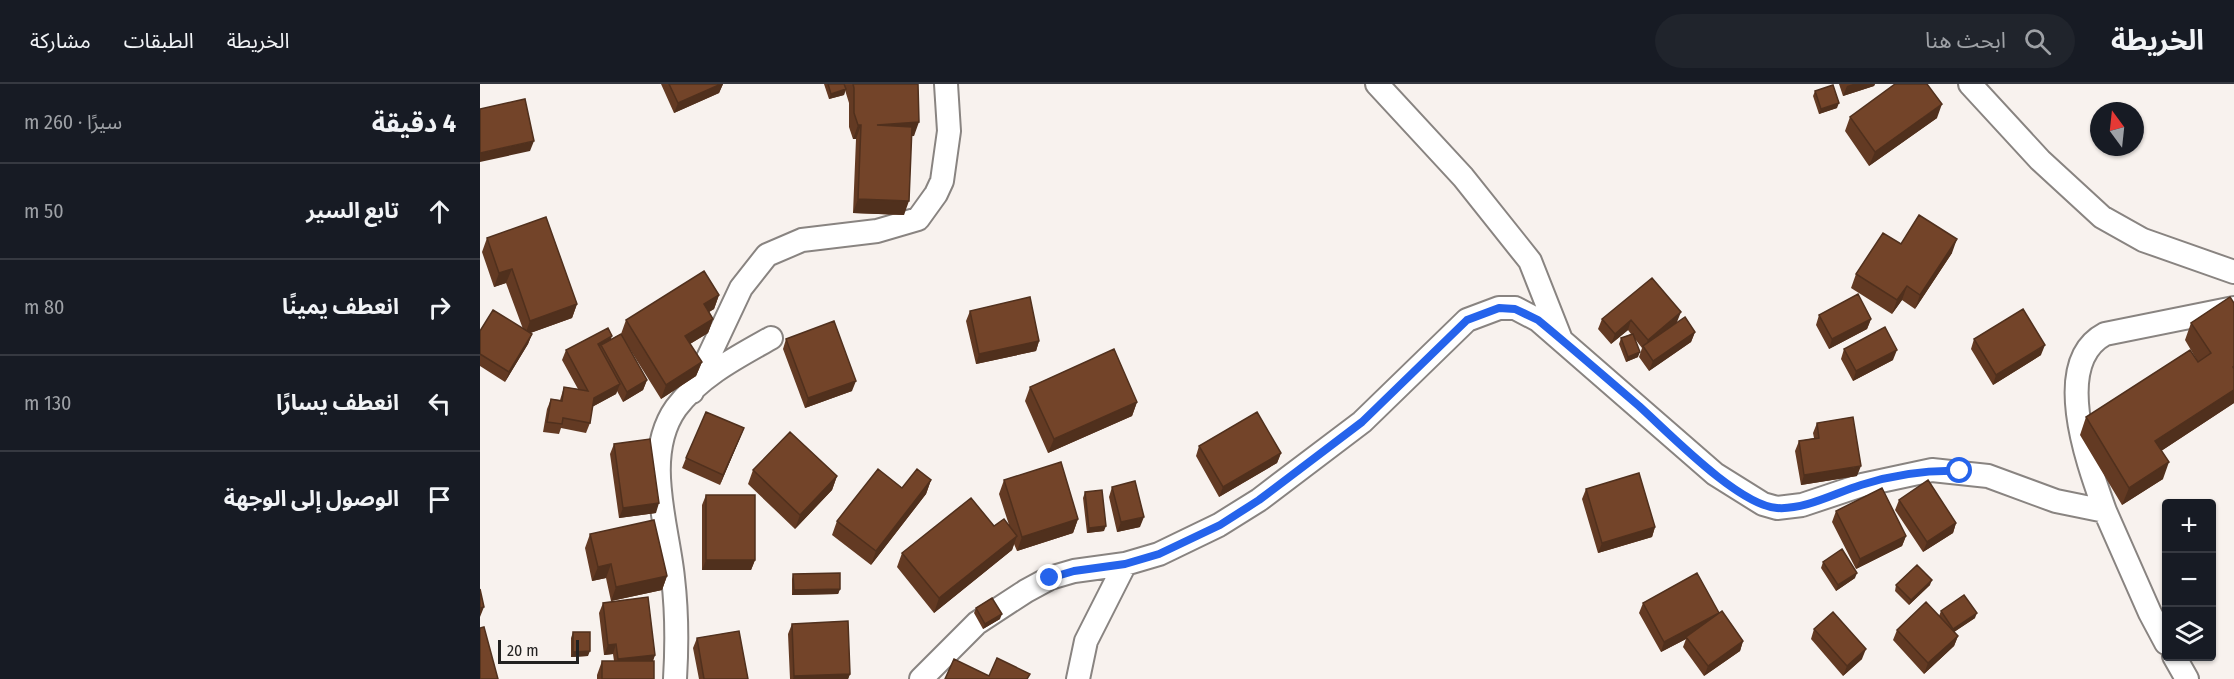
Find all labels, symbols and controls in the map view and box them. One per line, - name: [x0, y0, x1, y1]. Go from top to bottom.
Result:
- search box: [1655, 14, 2075, 68]
- text: الخريطة: [2111, 24, 2204, 57]
- icon: search: [2021, 25, 2054, 58]
- text: ابحث هنا: [1925, 27, 2006, 54]
- text: مشاركة: [30, 28, 91, 54]
- text: الطبقات: [124, 28, 194, 54]
- text: الخريطة: [227, 28, 290, 54]
- north arrow: [2090, 102, 2144, 156]
- text: 4 دقيقة: [372, 108, 456, 139]
- text: سيرًا · 260 m: [24, 110, 122, 134]
- icon: ahead: [423, 195, 456, 228]
- text: تابع السير: [306, 197, 399, 224]
- text: 50 m: [24, 199, 64, 223]
- icon: right: [423, 291, 456, 324]
- text: انعطف يمينًا: [282, 293, 399, 320]
- text: 80 m: [24, 295, 65, 319]
- icon: left: [423, 387, 456, 420]
- text: انعطف يسارًا: [276, 389, 399, 416]
- text: 130 m: [24, 391, 71, 415]
- route start: [1946, 457, 1972, 483]
- icon: arrive: [423, 483, 456, 516]
- text: الوصول إلى الوجهة: [224, 485, 399, 512]
- map controls: [2162, 499, 2216, 661]
- button: +: [2162, 499, 2216, 553]
- button: −: [2162, 553, 2216, 607]
- route end: [1036, 564, 1062, 590]
- button: layers: [2162, 607, 2216, 661]
- scale bar: [498, 637, 579, 664]
- text: 20 m: [507, 641, 538, 660]

